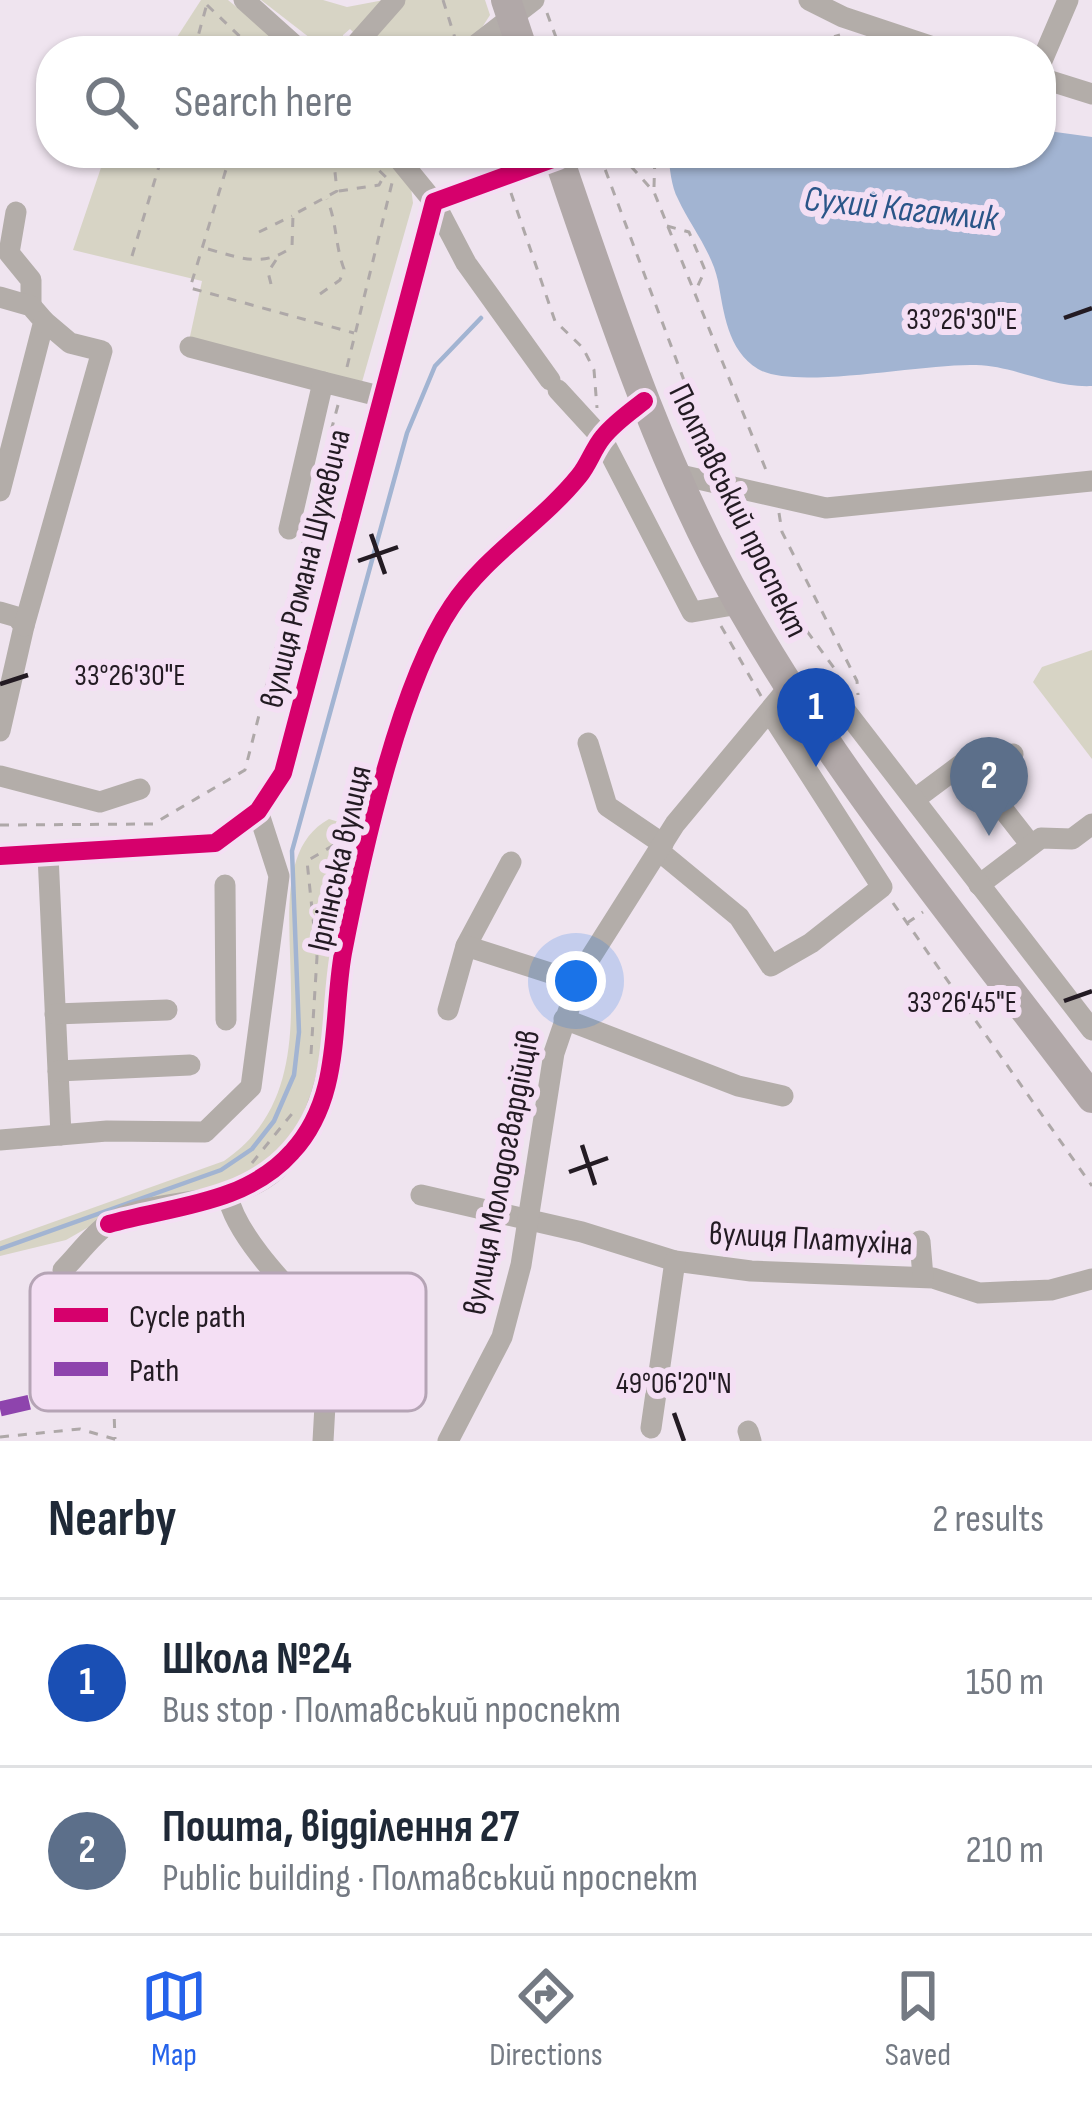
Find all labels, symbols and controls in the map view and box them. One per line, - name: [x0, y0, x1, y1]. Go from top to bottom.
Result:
- search box: [36, 36, 1056, 168]
- icon: search: [78, 69, 144, 135]
- text: Search here: [174, 75, 353, 130]
- water label: Сухий Кагамлик: [802, 178, 1001, 241]
- text: 33°26'30"E: [906, 302, 1018, 338]
- street label: Полтавський проспект: [660, 378, 817, 644]
- street label: вулиця Романа Шухевича: [252, 425, 360, 712]
- text: 33°26'30"E: [74, 658, 186, 694]
- pin: 1: [777, 668, 855, 767]
- pin: 2: [950, 737, 1028, 836]
- street label: Ірпінська вулиця: [299, 762, 381, 955]
- your location: [546, 951, 606, 1011]
- text: 33°26'45"E: [907, 985, 1017, 1021]
- street label: вулиця Молодогвардійців: [455, 1027, 549, 1318]
- street label: вулиця Платухіна: [708, 1214, 914, 1264]
- legend: [30, 1273, 426, 1411]
- text: Cycle path: [129, 1297, 246, 1337]
- text: Path: [129, 1351, 179, 1391]
- text: 49°06'20"N: [616, 1366, 732, 1402]
- text: Nearby: [48, 1489, 177, 1550]
- text: 2 results: [932, 1496, 1044, 1543]
- text: Школа №24: [162, 1632, 352, 1687]
- text: 1: [79, 1659, 95, 1706]
- text: 150 m: [966, 1659, 1044, 1706]
- text: Bus stop · Полтавський проспект: [162, 1687, 621, 1734]
- text: Пошта, відділення 27: [162, 1800, 519, 1855]
- text: 2: [78, 1827, 96, 1874]
- text: 210 m: [966, 1827, 1044, 1874]
- text: Public building · Полтавський проспект: [162, 1855, 698, 1902]
- tab: Map: [141, 1963, 207, 2075]
- tab: Directions: [489, 1963, 603, 2075]
- tab: Saved: [885, 1963, 951, 2075]

